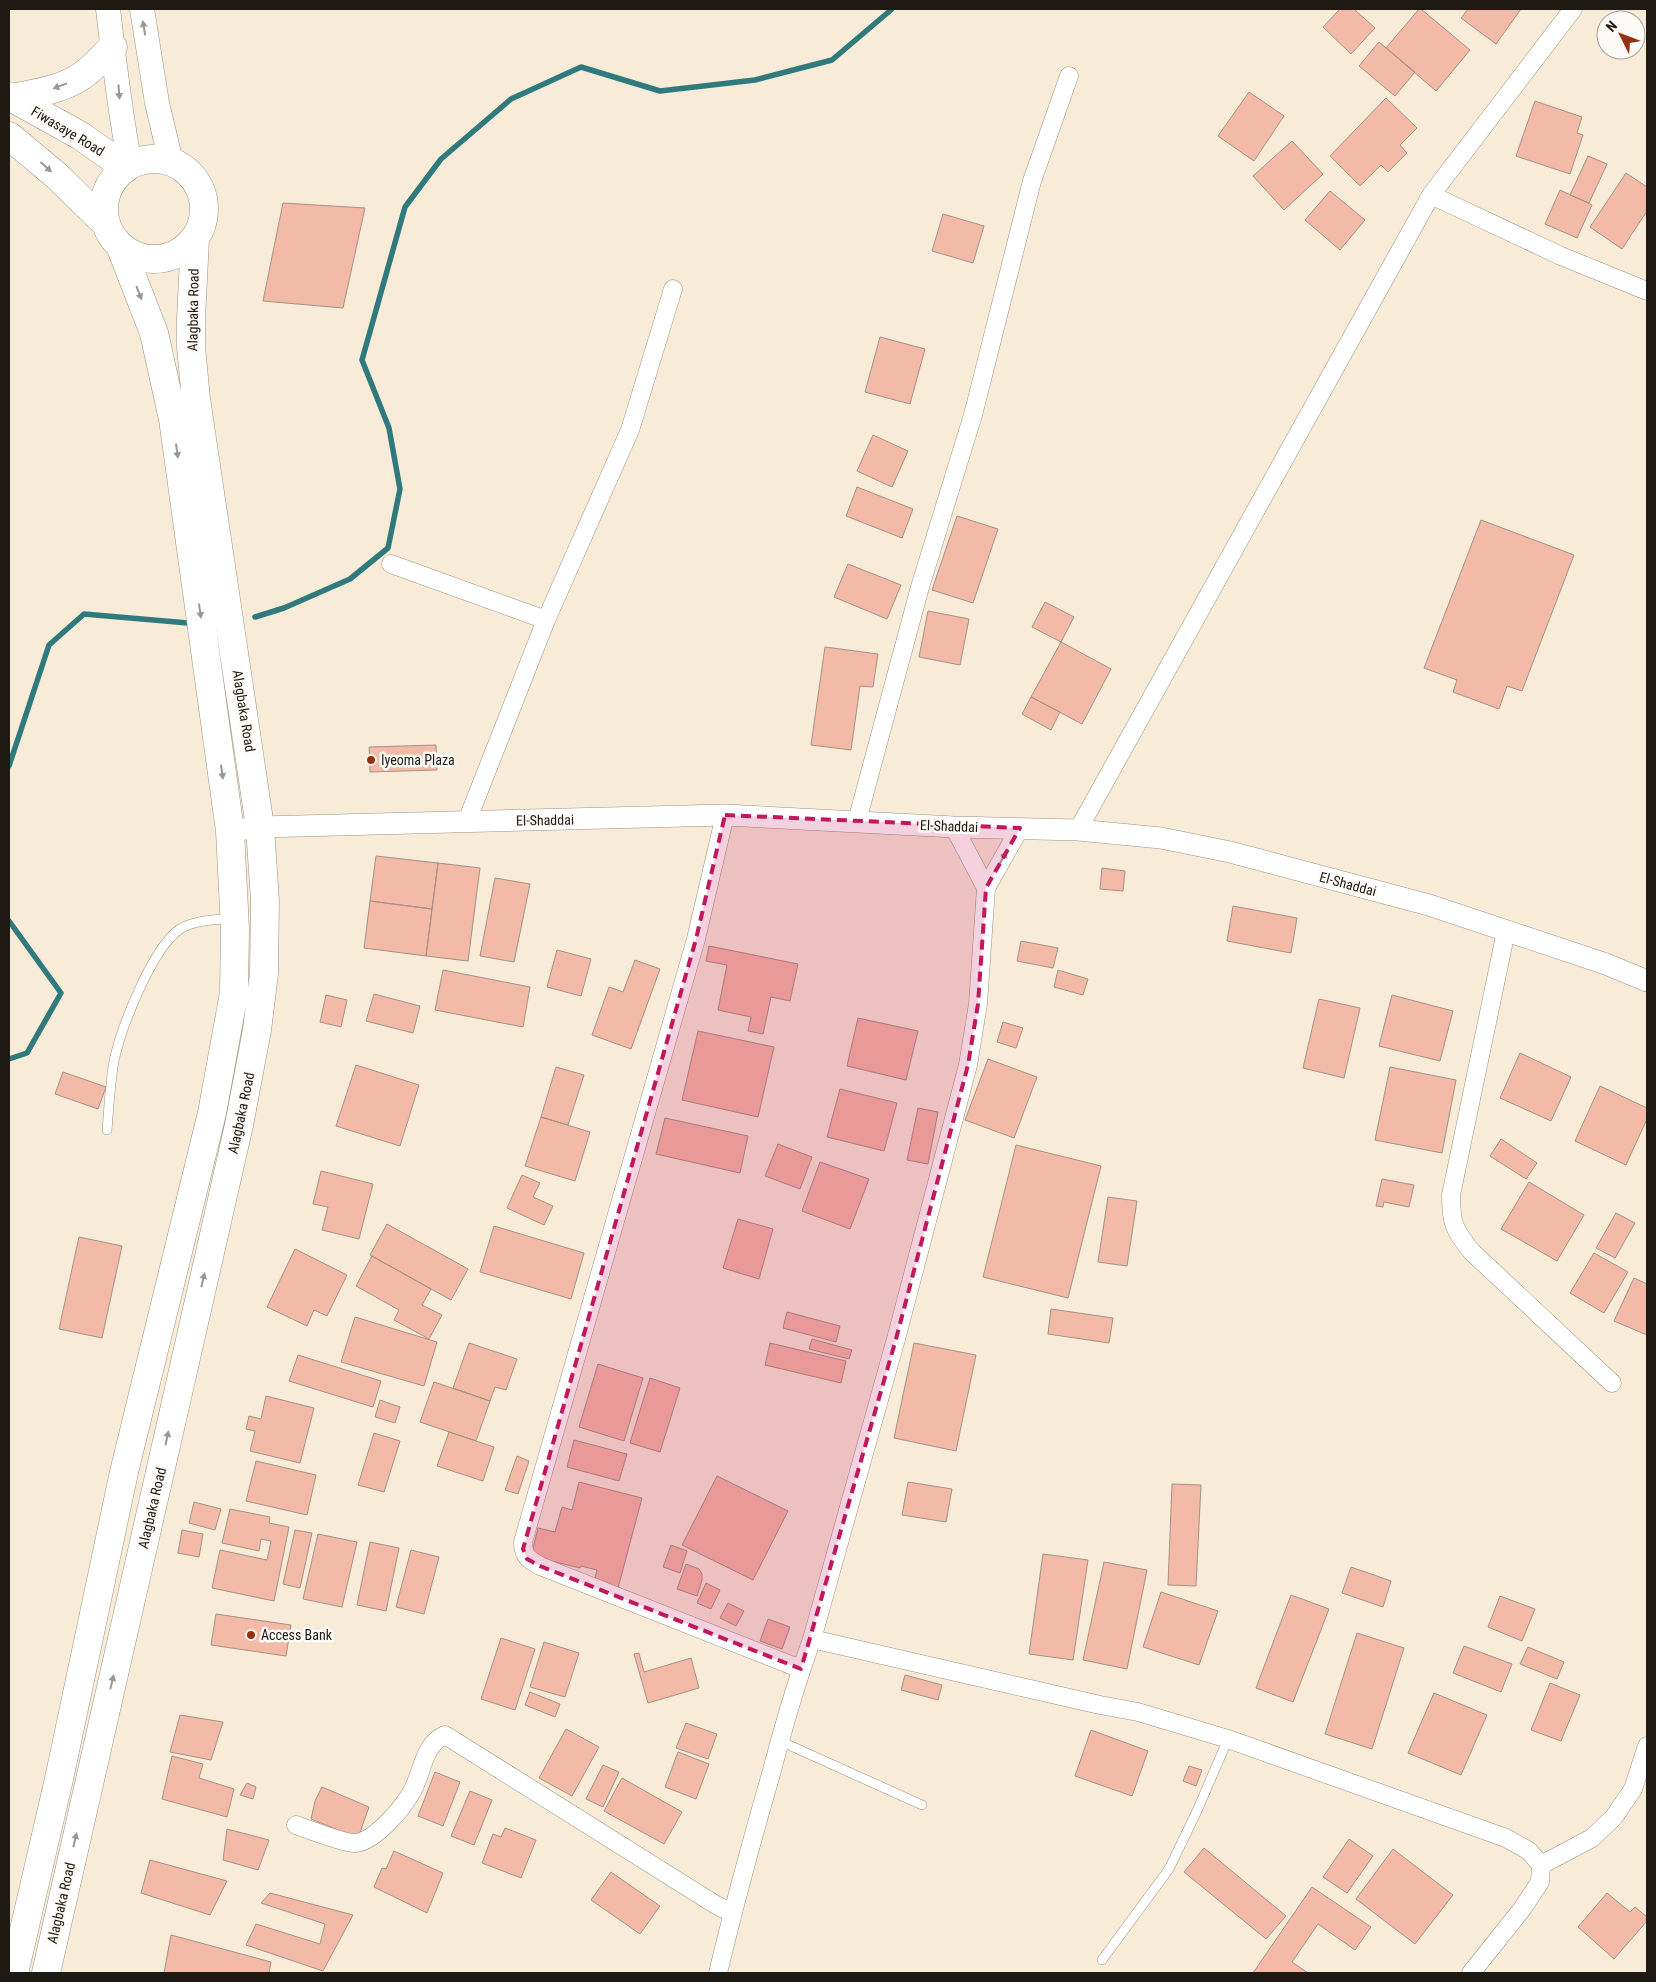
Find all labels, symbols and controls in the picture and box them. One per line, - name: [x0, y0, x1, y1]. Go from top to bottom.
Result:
- north arrow: [1596, 10, 1646, 60]
- text: N: [1603, 18, 1620, 35]
- one-way arrow: [140, 20, 148, 36]
- one-way arrow: [53, 83, 68, 90]
- one-way arrow: [115, 84, 123, 100]
- street label: Fiwasaye Road: [29, 103, 107, 159]
- one-way arrow: [40, 161, 52, 173]
- street label: Alagbaka Road: [184, 268, 202, 352]
- one-way arrow: [135, 286, 143, 300]
- one-way arrow: [173, 443, 181, 459]
- one-way arrow: [196, 604, 204, 620]
- street label: Alagbaka Road: [230, 669, 258, 753]
- place label: Iyeoma Plaza: [381, 752, 455, 768]
- marker: Iyeoma Plaza: [365, 754, 377, 766]
- one-way arrow: [218, 765, 226, 781]
- street label: El-Shaddai: [516, 811, 574, 829]
- street label: El-Shaddai: [920, 817, 978, 835]
- one-way arrow: [999, 851, 1008, 865]
- street label: El-Shaddai: [1318, 869, 1378, 899]
- street label: Alagbaka Road: [225, 1071, 257, 1155]
- one-way arrow: [199, 1272, 207, 1287]
- one-way arrow: [163, 1431, 171, 1446]
- street label: Alagbaka Road: [135, 1466, 169, 1550]
- place label: Access Bank: [261, 1627, 333, 1643]
- marker: Access Bank: [245, 1629, 257, 1641]
- one-way arrow: [108, 1674, 116, 1689]
- one-way arrow: [71, 1833, 79, 1848]
- street label: Alagbaka Road: [44, 1861, 78, 1945]

